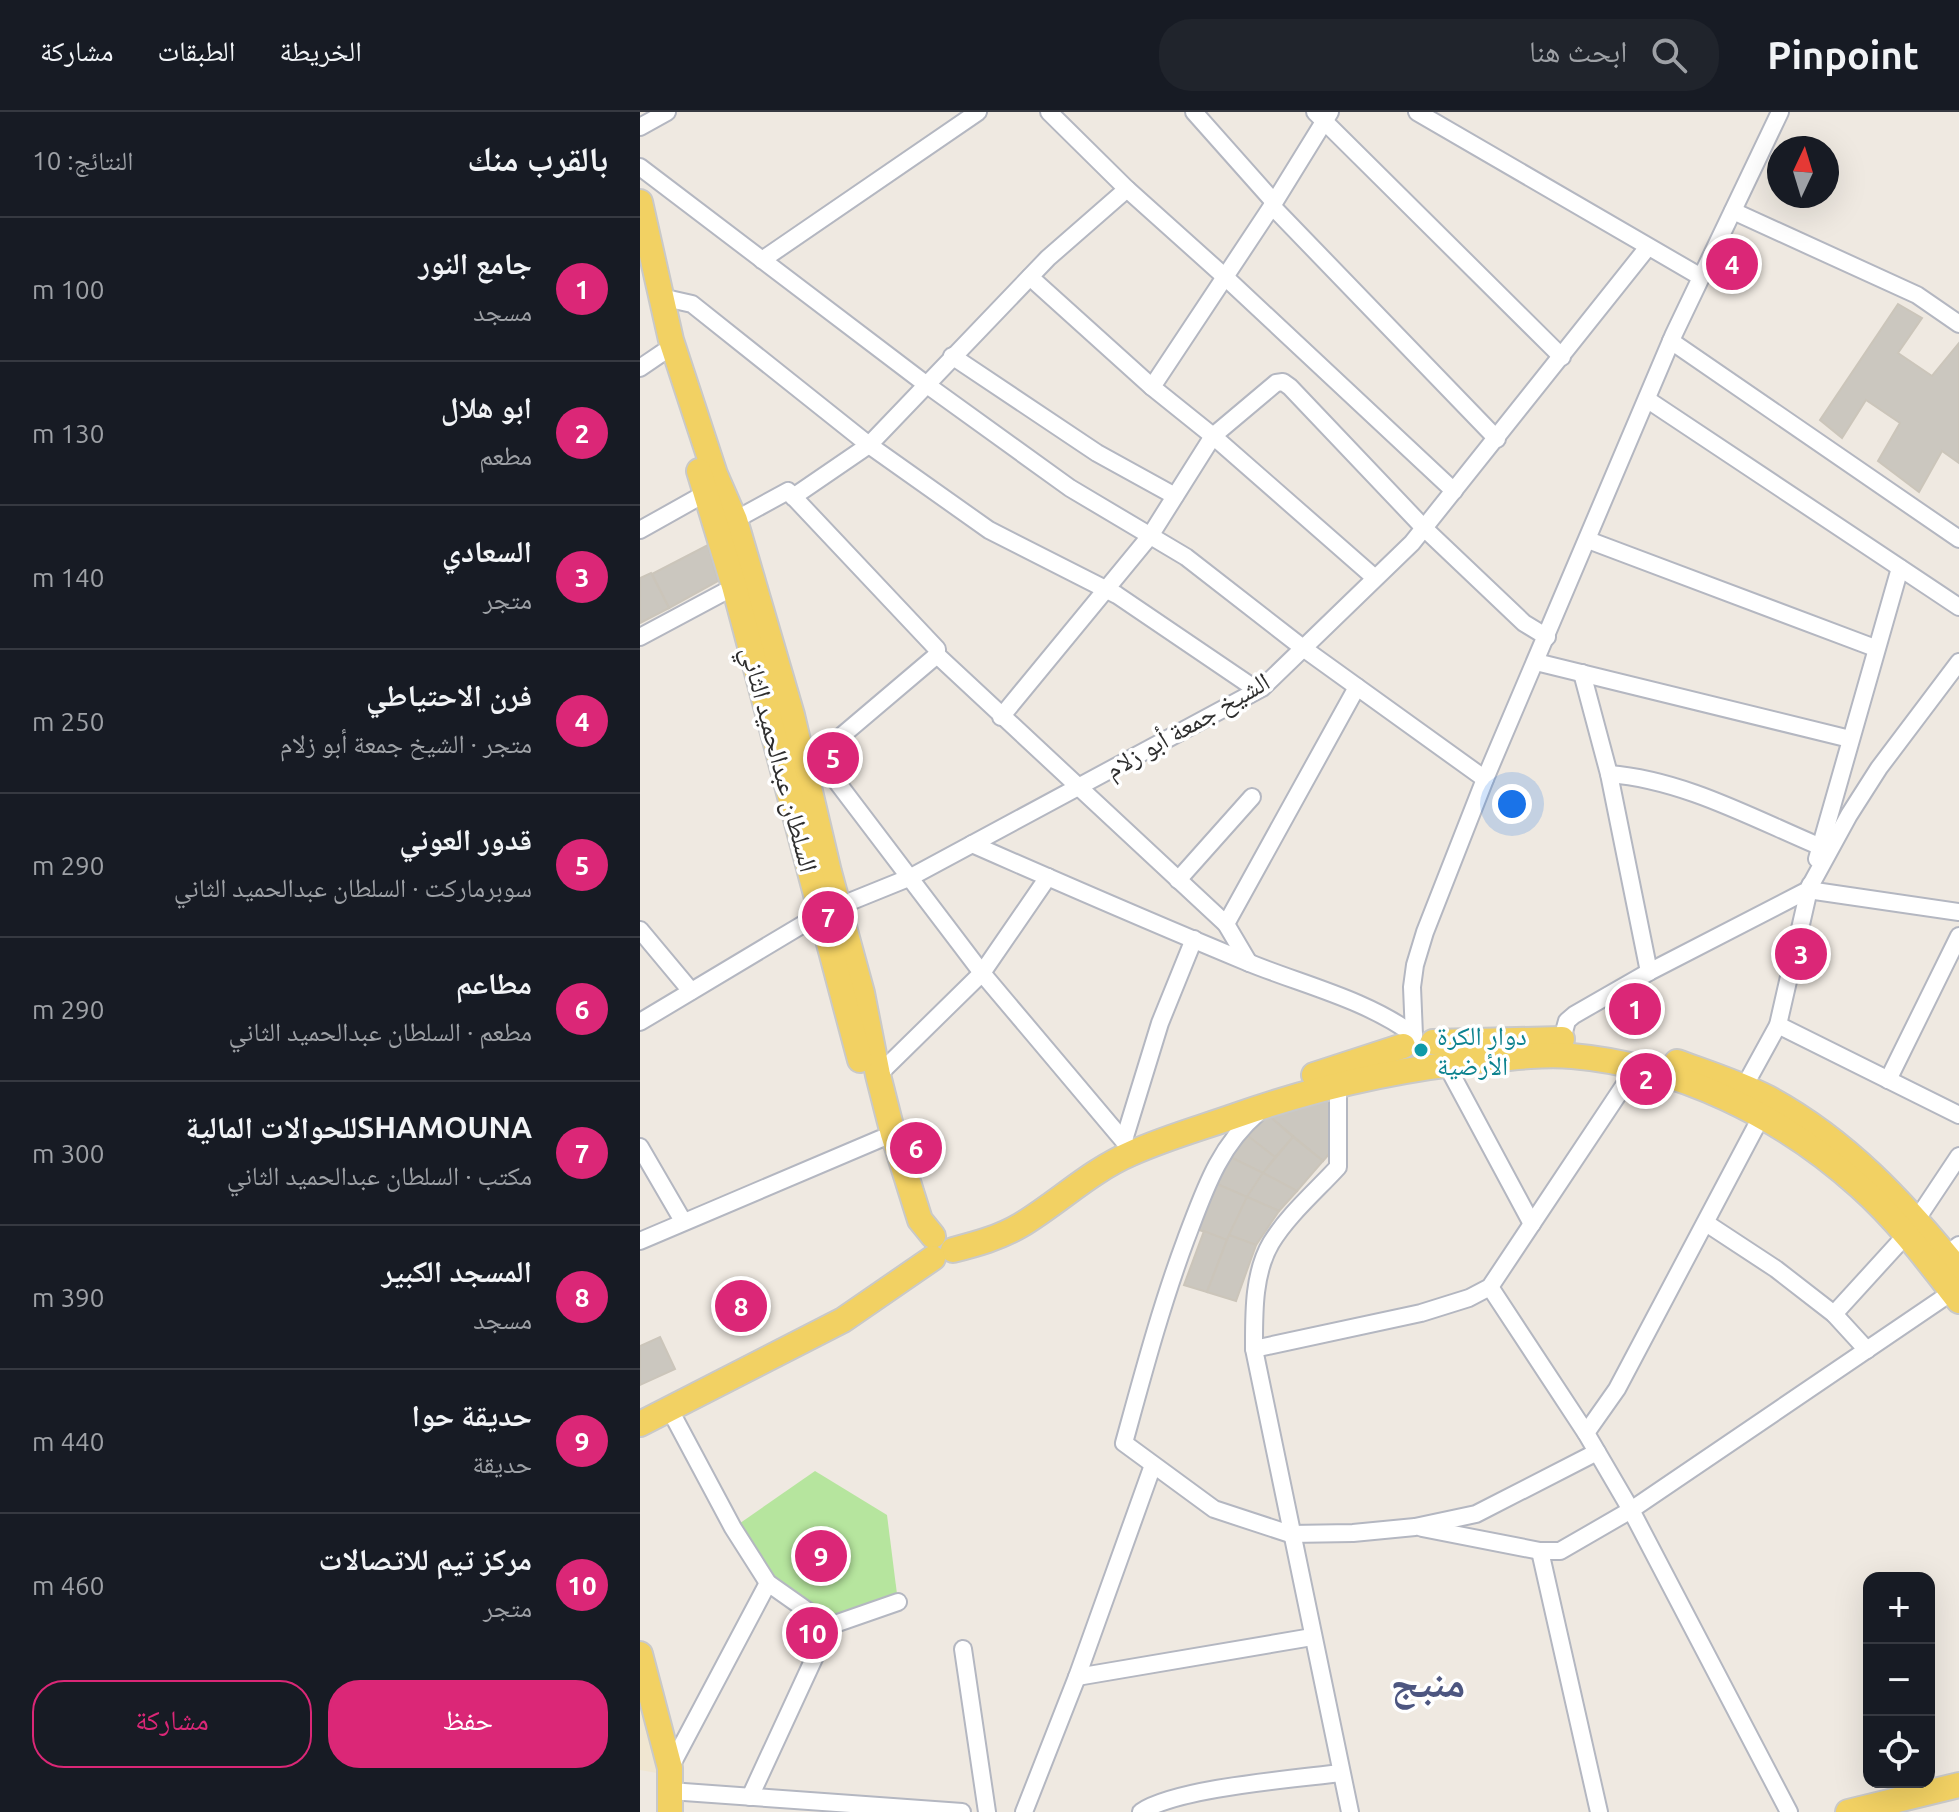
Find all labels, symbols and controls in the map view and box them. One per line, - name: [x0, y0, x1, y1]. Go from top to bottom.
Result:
- search box: [1159, 19, 1719, 91]
- icon: search: [1647, 33, 1691, 77]
- text: ابحث هنا: [1529, 34, 1627, 68]
- text: Pinpoint: [1767, 34, 1919, 76]
- text: مشاركة: [40, 35, 114, 66]
- text: الطبقات: [158, 35, 235, 66]
- text: الخريطة: [279, 35, 362, 66]
- north arrow: [1767, 136, 1839, 208]
- text: بالقرب منك: [467, 139, 608, 177]
- text: النتائج: 10: [32, 146, 133, 175]
- pin: 4: [1706, 234, 1758, 294]
- text: جامع النور: [419, 246, 532, 280]
- text: 100 m: [32, 275, 104, 304]
- text: 1: [575, 275, 589, 304]
- text: مسجد: [473, 297, 532, 326]
- text: ابو هلال: [441, 390, 532, 424]
- text: 130 m: [32, 419, 104, 448]
- text: 2: [575, 419, 589, 448]
- text: مطعم: [479, 441, 532, 470]
- text: السعادي: [442, 534, 532, 568]
- text: 140 m: [32, 563, 104, 592]
- text: 3: [575, 563, 589, 592]
- text: متجر: [483, 585, 532, 614]
- street label: السلطان عبدالحميد الثاني: [730, 643, 824, 877]
- street label: الشيخ جمعة أبو زلام: [1099, 666, 1276, 787]
- text: فرن الاحتياطي: [366, 678, 532, 712]
- text: 250 m: [32, 707, 104, 736]
- text: 4: [575, 707, 589, 736]
- pin: 5: [807, 728, 859, 788]
- text: متجر · الشيخ جمعة أبو زلام: [280, 729, 532, 758]
- your location: [1492, 784, 1532, 824]
- text: قدور العوني: [399, 822, 532, 856]
- text: 290 m: [32, 851, 104, 880]
- text: 5: [575, 851, 589, 880]
- text: سوبرماركت · السلطان عبدالحميد الثاني: [174, 873, 532, 902]
- pin: 7: [802, 887, 854, 947]
- pin: 3: [1775, 924, 1827, 984]
- text: مطاعم: [456, 966, 532, 1000]
- pin: 1: [1609, 979, 1661, 1039]
- text: 290 m: [32, 995, 104, 1024]
- text: 6: [575, 995, 589, 1024]
- text: مطعم · السلطان عبدالحميد الثاني: [228, 1017, 532, 1046]
- place label: دوار الكرة الأرضية: [1437, 1021, 1527, 1080]
- marker: دوار الكرة الأرضية: [1412, 1041, 1430, 1059]
- pin: 2: [1620, 1049, 1672, 1109]
- text: SHAMOUNAللحوالات المالية: [186, 1110, 532, 1144]
- pin: 6: [890, 1118, 942, 1178]
- text: 300 m: [32, 1139, 104, 1168]
- text: 7: [575, 1139, 589, 1168]
- text: مكتب · السلطان عبدالحميد الثاني: [227, 1161, 532, 1190]
- text: المسجد الكبير: [382, 1254, 532, 1288]
- pin: 8: [715, 1276, 767, 1336]
- text: 390 m: [32, 1283, 104, 1312]
- text: 8: [575, 1283, 589, 1312]
- text: مسجد: [473, 1305, 532, 1334]
- text: حديقة حوا: [412, 1398, 532, 1432]
- text: 440 m: [32, 1427, 104, 1456]
- text: 9: [575, 1427, 589, 1456]
- text: حديقة: [472, 1449, 532, 1478]
- pin: 9: [795, 1526, 847, 1586]
- text: مركز تيم للاتصالات: [319, 1542, 532, 1576]
- text: 460 m: [32, 1571, 104, 1600]
- text: 10: [567, 1571, 597, 1600]
- map controls: [1863, 1572, 1935, 1788]
- button: +: [1863, 1572, 1935, 1644]
- text: متجر: [483, 1593, 532, 1622]
- pin: 10: [786, 1603, 838, 1663]
- button: −: [1863, 1644, 1935, 1716]
- district label: منبج: [1391, 1658, 1465, 1710]
- button: مشاركة: [32, 1680, 312, 1768]
- button: حفظ: [328, 1680, 608, 1768]
- button: locate: [1863, 1716, 1935, 1788]

